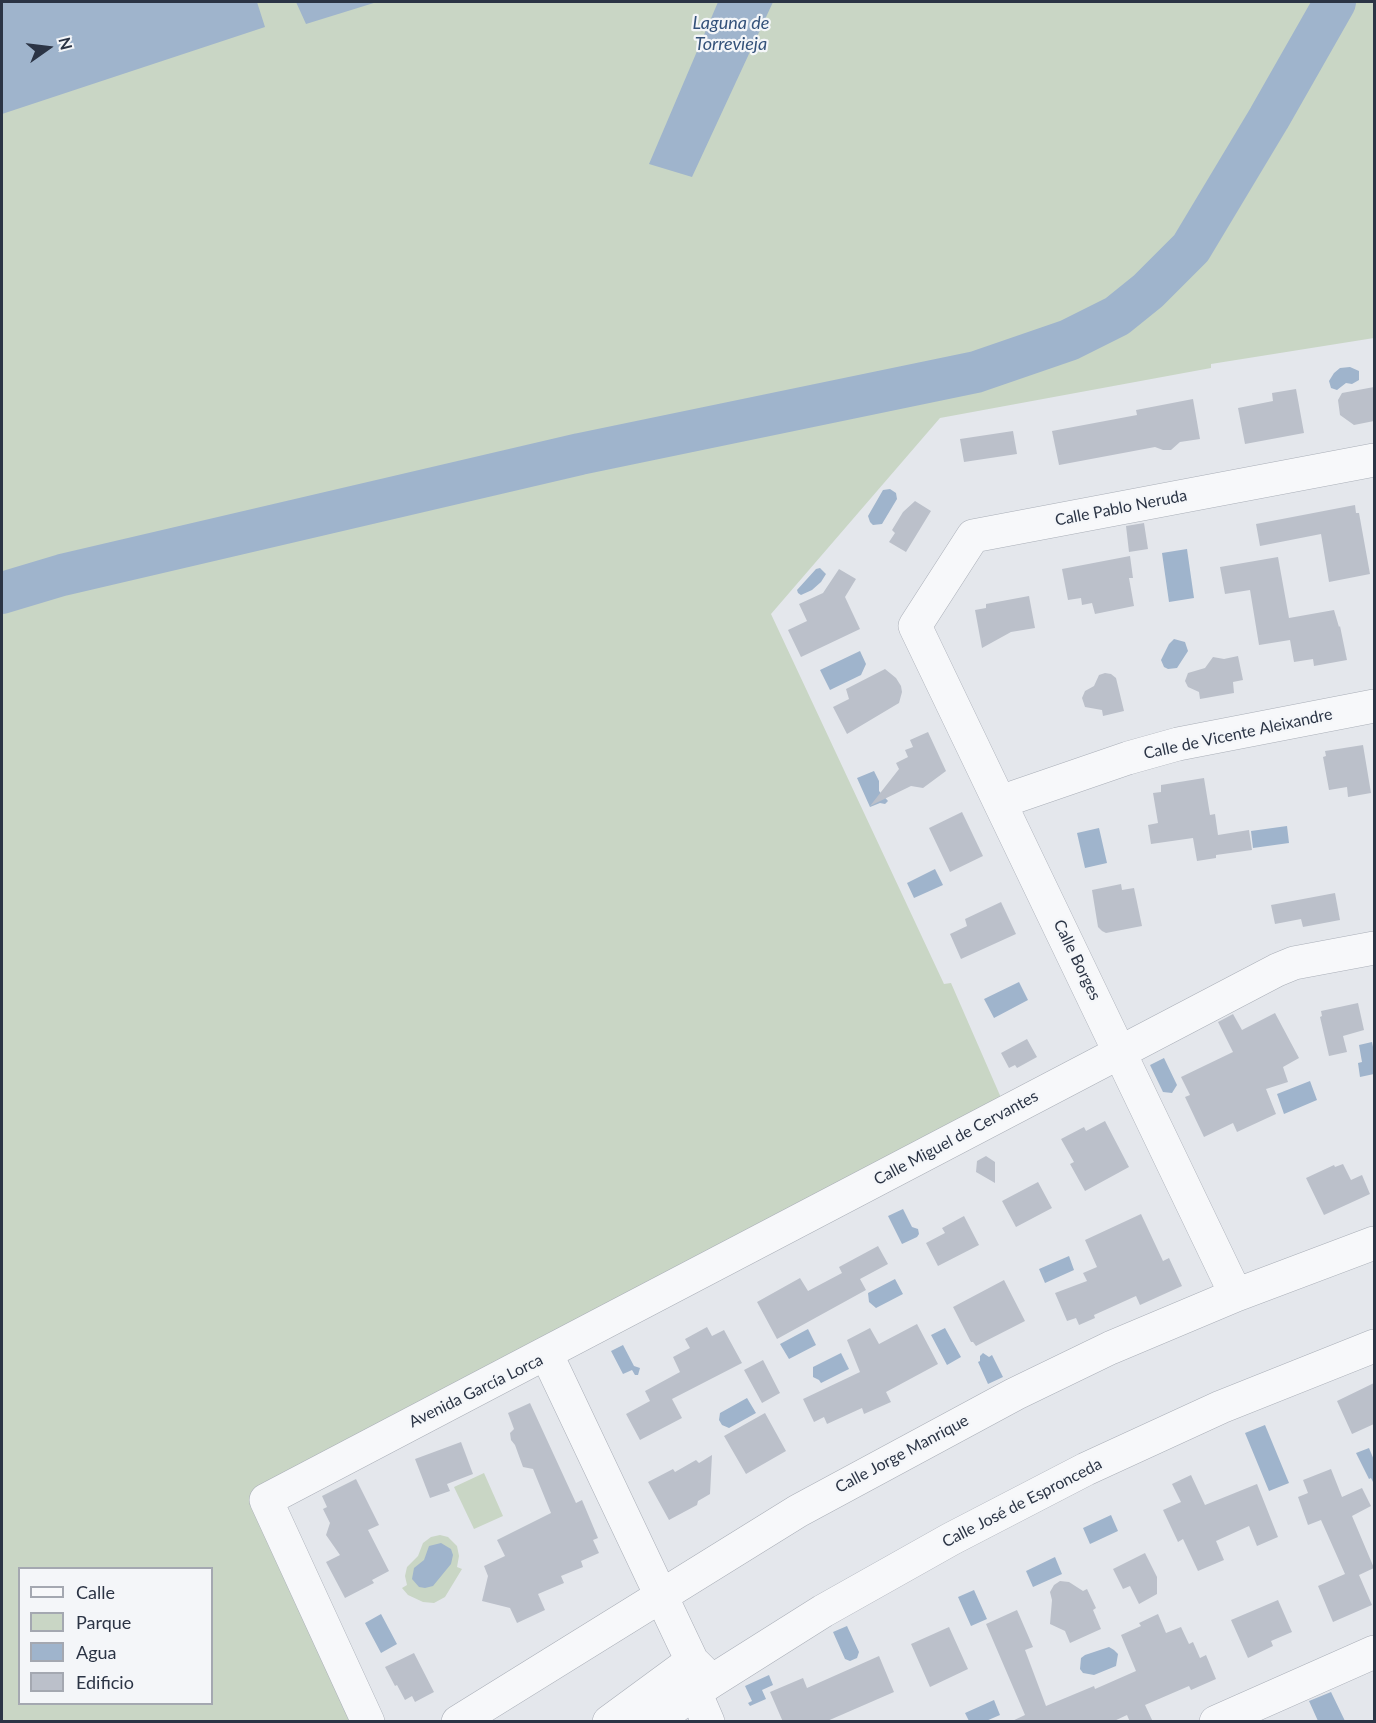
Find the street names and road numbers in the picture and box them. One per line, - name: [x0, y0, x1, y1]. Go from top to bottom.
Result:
- street label: Calle Pablo Neruda: [1053, 486, 1189, 530]
- street label: Calle de Vicente Aleixandre: [1142, 705, 1334, 763]
- street label: Calle Borges: [1049, 917, 1105, 1003]
- street label: Calle Miguel de Cervantes: [871, 1087, 1041, 1189]
- street label: Avenida García Lorca: [406, 1350, 546, 1432]
- street label: Calle Jorge Manrique: [832, 1411, 972, 1497]
- street label: Calle José de Espronceda: [939, 1454, 1105, 1552]

